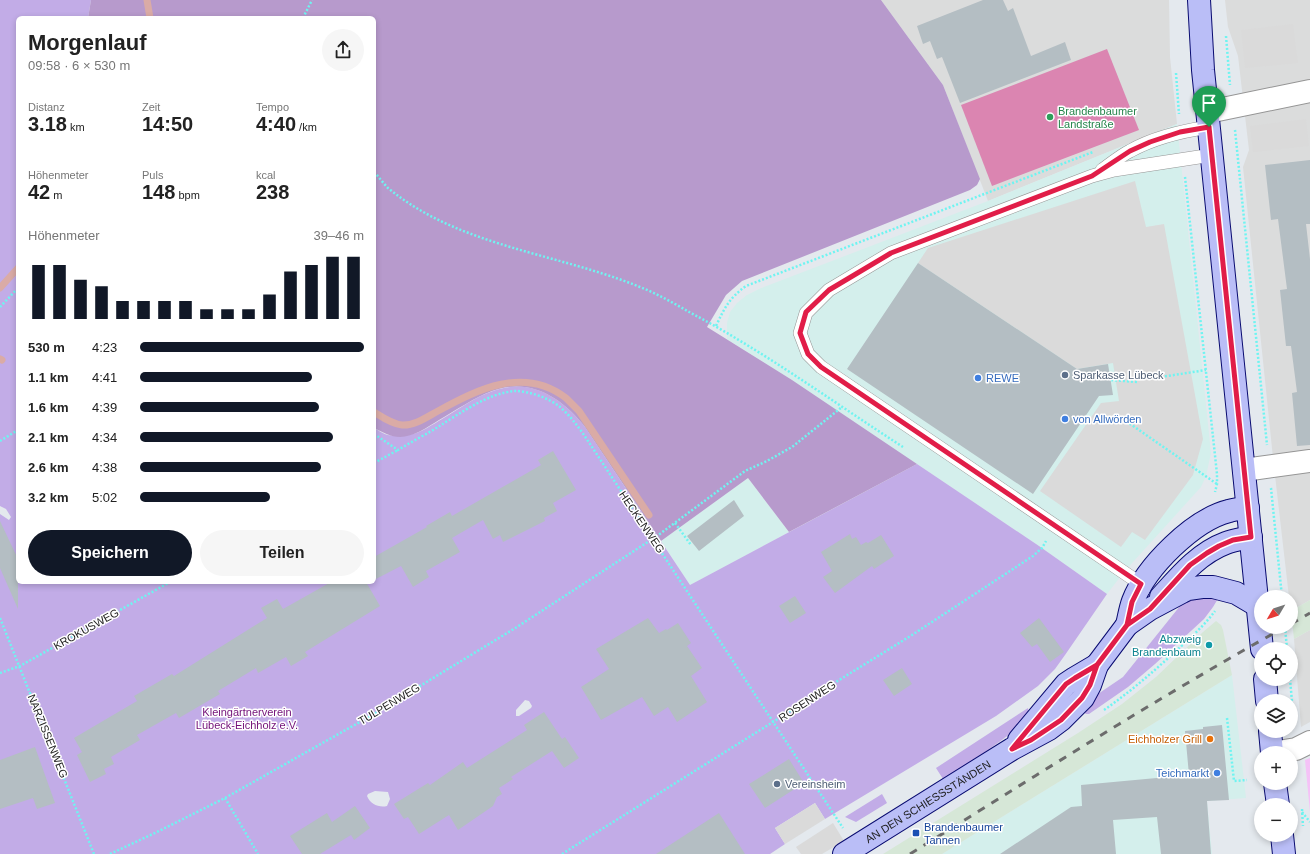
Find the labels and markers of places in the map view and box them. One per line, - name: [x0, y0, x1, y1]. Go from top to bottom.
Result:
- pin: [1192, 86, 1226, 127]
- place label: Brandenbaumer Landstraße: [1058, 105, 1137, 130]
- marker: Brandenbaumer Landstraße: [1045, 112, 1055, 122]
- place label: Sparkasse Lübeck: [1073, 369, 1164, 381]
- marker: Sparkasse Lübeck: [1060, 370, 1070, 380]
- place label: REWE: [986, 372, 1019, 384]
- marker: REWE: [973, 373, 983, 383]
- place label: von Allwörden: [1073, 413, 1142, 425]
- marker: von Allwörden: [1060, 414, 1070, 424]
- place label: Abzweig Brandenbaum: [1132, 633, 1201, 658]
- marker: Abzweig Brandenbaum: [1204, 640, 1214, 650]
- place label: Eichholzer Grill: [1128, 733, 1202, 745]
- marker: Eichholzer Grill: [1205, 734, 1215, 744]
- place label: Teichmarkt: [1156, 767, 1209, 779]
- marker: Teichmarkt: [1212, 768, 1222, 778]
- place label: Vereinsheim: [785, 778, 846, 790]
- marker: Vereinsheim: [772, 779, 782, 789]
- place label: Brandenbaumer Tannen: [924, 821, 1003, 846]
- marker: Brandenbaumer Tannen: [911, 828, 921, 838]

